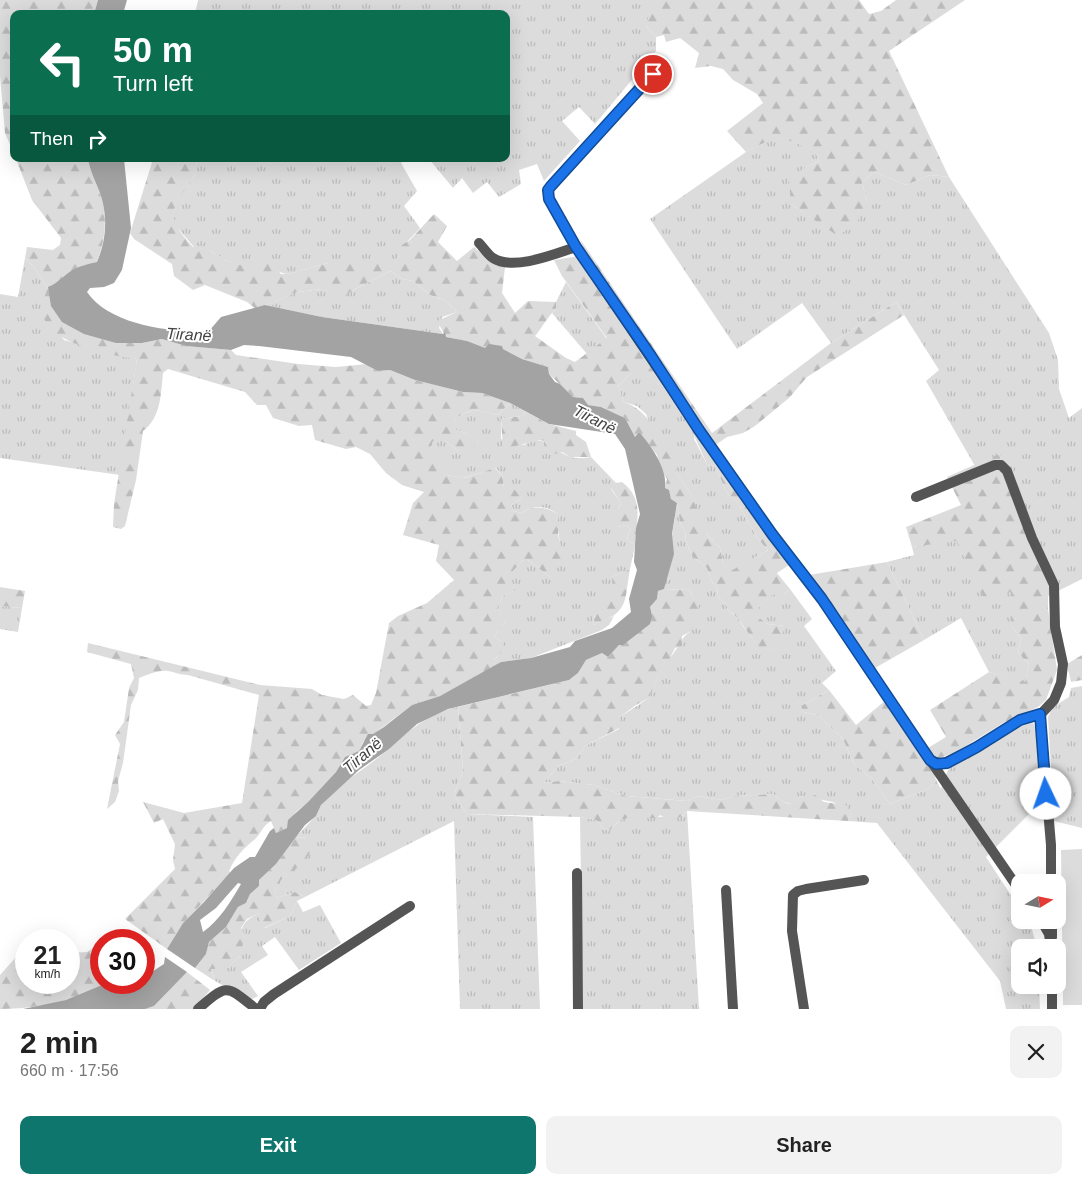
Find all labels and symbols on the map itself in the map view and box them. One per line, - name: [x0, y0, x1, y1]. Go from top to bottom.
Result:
- pin: [632, 53, 674, 95]
- water label: Tiranë: [166, 325, 212, 344]
- water label: Tiranë: [571, 402, 619, 437]
- water label: Tiranë: [340, 734, 385, 776]
- position arrow: [1019, 767, 1071, 819]
- north arrow: [1011, 874, 1066, 929]
- speed limit sign: 30: [90, 929, 155, 994]

